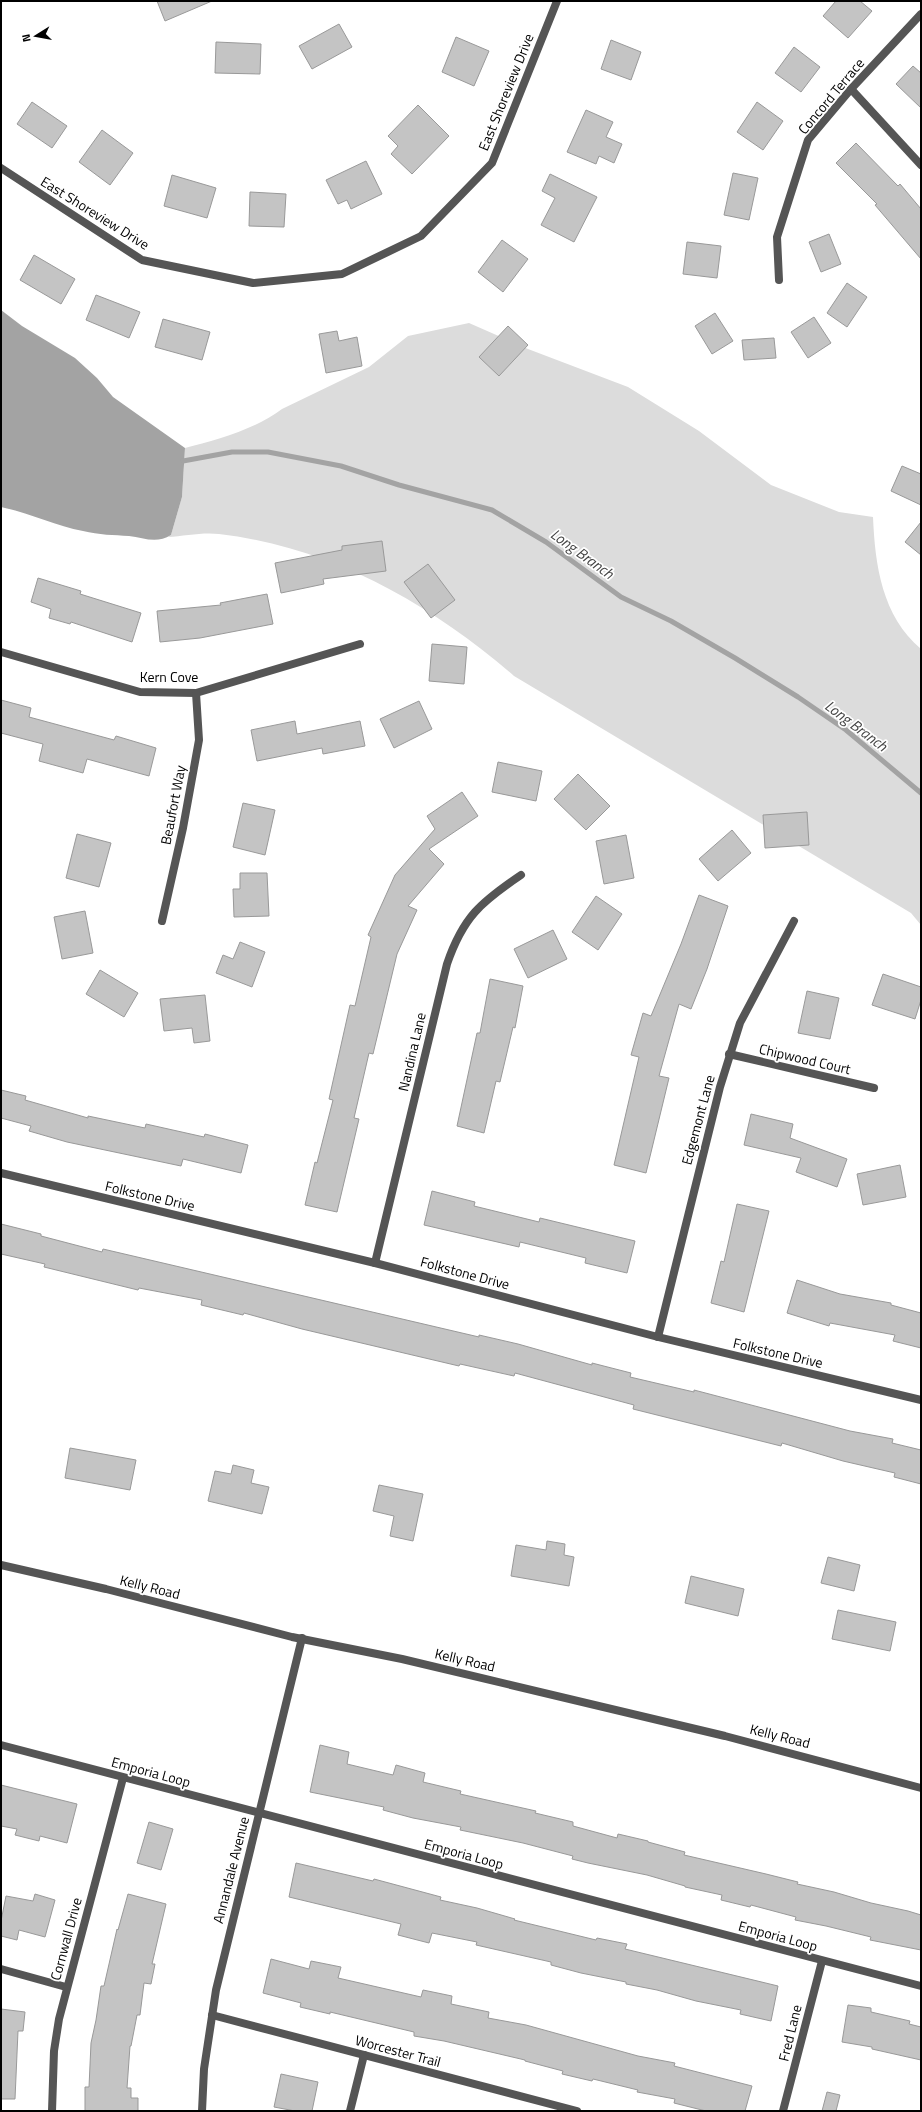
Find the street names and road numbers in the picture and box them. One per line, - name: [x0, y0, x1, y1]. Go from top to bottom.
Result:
- street label: East Shoreview Drive: [472, 30, 539, 154]
- street label: Concord Terrace: [792, 53, 869, 138]
- street label: East Shoreview Drive: [37, 171, 154, 254]
- street label: Kern Cove: [140, 666, 198, 687]
- street label: Beaufort Way: [154, 763, 191, 847]
- street label: Nandina Lane: [392, 1010, 431, 1093]
- street label: Chipwood Court: [757, 1038, 853, 1079]
- street label: Edgemont Lane: [675, 1073, 720, 1167]
- street label: Folkstone Drive: [103, 1175, 197, 1216]
- street label: Folkstone Drive: [418, 1251, 512, 1295]
- street label: Folkstone Drive: [731, 1332, 825, 1373]
- street label: Kelly Road: [118, 1569, 182, 1604]
- street label: Kelly Road: [433, 1642, 497, 1677]
- street label: Kelly Road: [748, 1718, 812, 1753]
- street label: Emporia Loop: [109, 1751, 193, 1792]
- street label: Annandale Avenue: [207, 1814, 254, 1926]
- street label: Emporia Loop: [422, 1833, 506, 1874]
- street label: Cornwall Drive: [44, 1895, 87, 1983]
- street label: Emporia Loop: [736, 1915, 820, 1956]
- street label: Fred Lane: [772, 2002, 807, 2063]
- street label: Worcester Trail: [353, 2029, 443, 2072]

